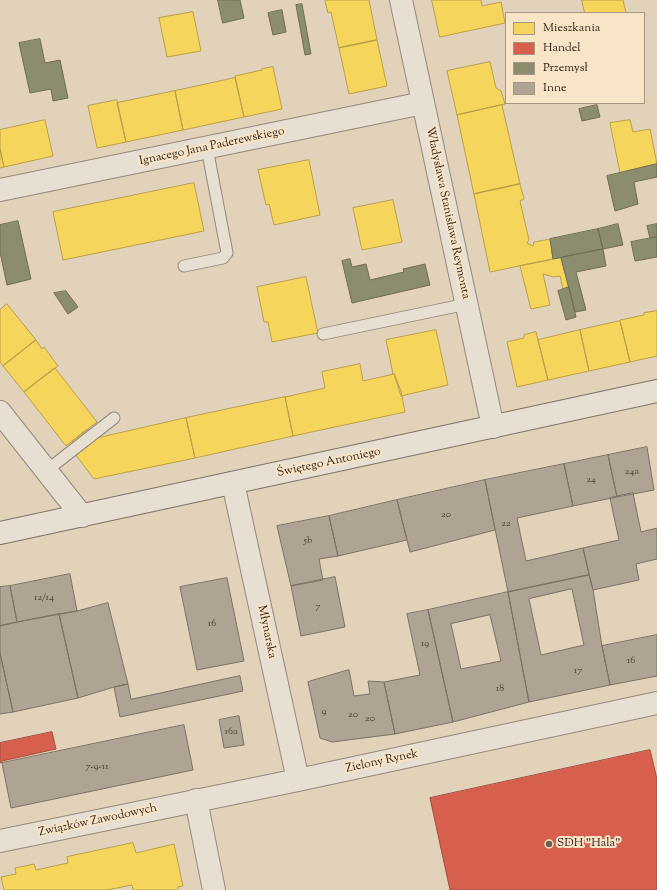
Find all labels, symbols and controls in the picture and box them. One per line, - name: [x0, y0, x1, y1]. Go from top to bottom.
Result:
- legend: [505, 12, 645, 104]
- text: Mieszkania: [543, 19, 600, 37]
- text: Handel: [543, 39, 581, 57]
- text: Przemysł: [543, 59, 588, 77]
- text: Inne: [543, 79, 567, 97]
- street label: Ignacego Jana Paderewskiego: [138, 125, 286, 169]
- street label: Władysława Stanisława Reymonta: [422, 126, 472, 300]
- street label: Świętego Antoniego: [276, 445, 382, 481]
- house number: 24a: [625, 466, 639, 478]
- house number: 24: [586, 474, 596, 486]
- house number: 20: [441, 509, 451, 521]
- house number: 22: [501, 518, 511, 530]
- house number: 5b: [304, 535, 312, 547]
- house number: 12/14: [34, 592, 54, 604]
- house number: 7: [315, 601, 321, 613]
- street label: Młynarska: [253, 604, 279, 660]
- house number: 16: [208, 618, 216, 630]
- house number: 19: [421, 638, 429, 650]
- house number: 16: [627, 655, 635, 667]
- house number: 17: [574, 665, 582, 677]
- house number: 18: [496, 683, 504, 695]
- house number: 9: [322, 706, 326, 718]
- house number: 20: [348, 709, 358, 721]
- house number: 20: [365, 713, 375, 725]
- house number: 16a: [225, 726, 237, 738]
- street label: Zielony Rynek: [344, 747, 420, 777]
- house number: 7-9-11: [85, 761, 109, 773]
- street label: Związków Zawodowych: [38, 801, 158, 841]
- place label: SDH "Hala": [557, 837, 620, 851]
- marker: SDH "Hala": [544, 839, 554, 849]

